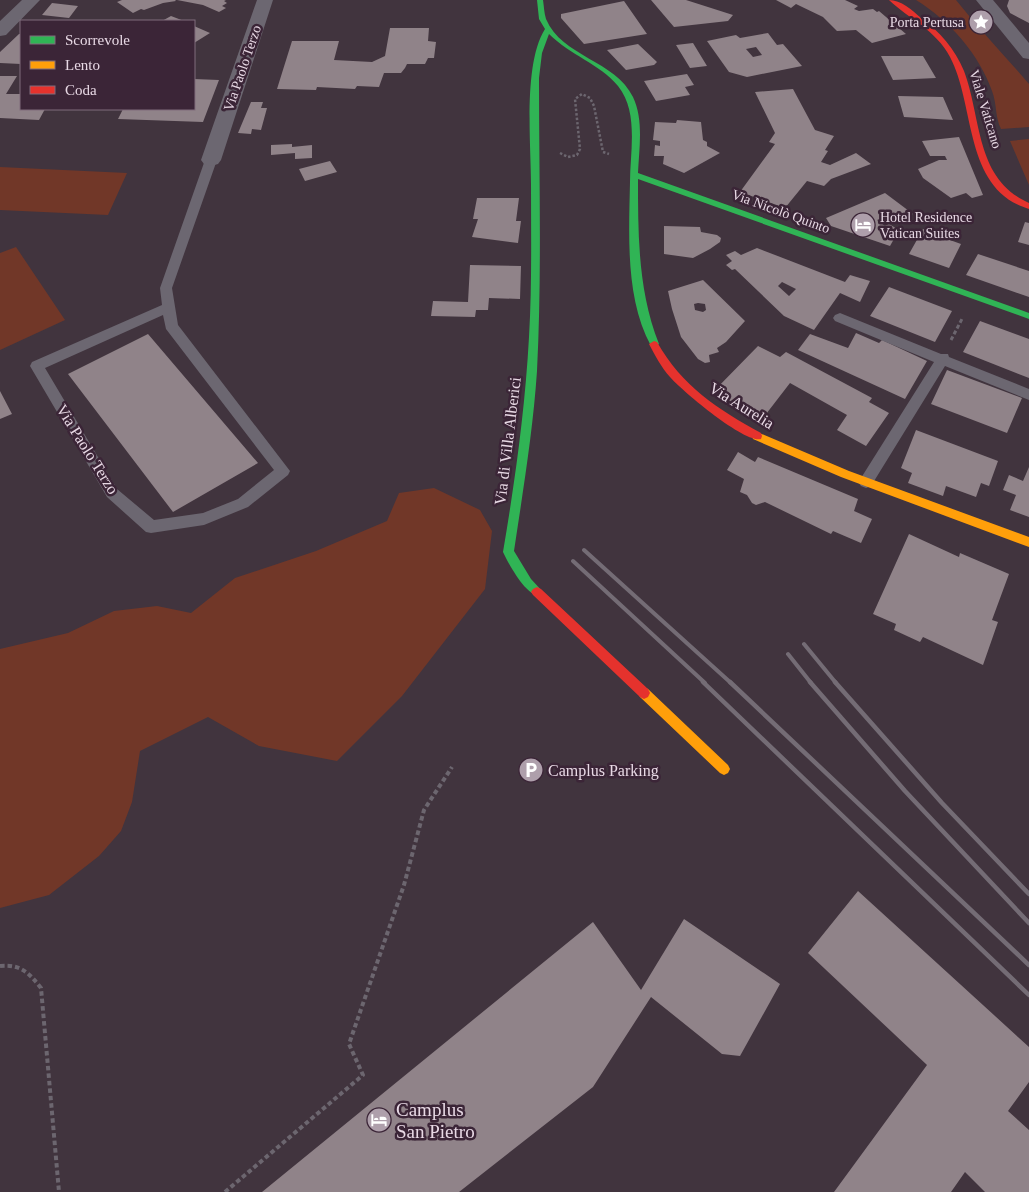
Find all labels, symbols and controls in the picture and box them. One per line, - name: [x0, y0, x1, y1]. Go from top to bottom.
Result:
- place icon: Porta Pertusa: [968, 9, 994, 35]
- place label: Porta Pertusa: [890, 15, 965, 30]
- legend: [20, 20, 195, 110]
- street label: Via Paolo Terzo: [221, 23, 264, 113]
- text: Scorrevole: [65, 32, 130, 48]
- text: Lento: [65, 57, 100, 73]
- street label: Viale Vaticano: [966, 68, 1005, 150]
- text: Coda: [65, 82, 97, 98]
- street label: Via Nicolò Quinto: [730, 187, 832, 236]
- place label: Hotel Residence Vatican Suites: [880, 210, 972, 241]
- hotel icon: Hotel Residence Vatican Suites: [850, 212, 876, 238]
- street label: Via di Villa Alberici: [491, 376, 524, 506]
- street label: Via Aurelia: [706, 379, 777, 432]
- street label: Via Paolo Terzo: [53, 401, 122, 497]
- parking icon: Camplus Parking: [518, 757, 544, 783]
- place label: Camplus Parking: [548, 762, 659, 780]
- place label: Camplus San Pietro: [396, 1099, 475, 1142]
- hotel icon: Camplus San Pietro: [366, 1107, 392, 1133]

